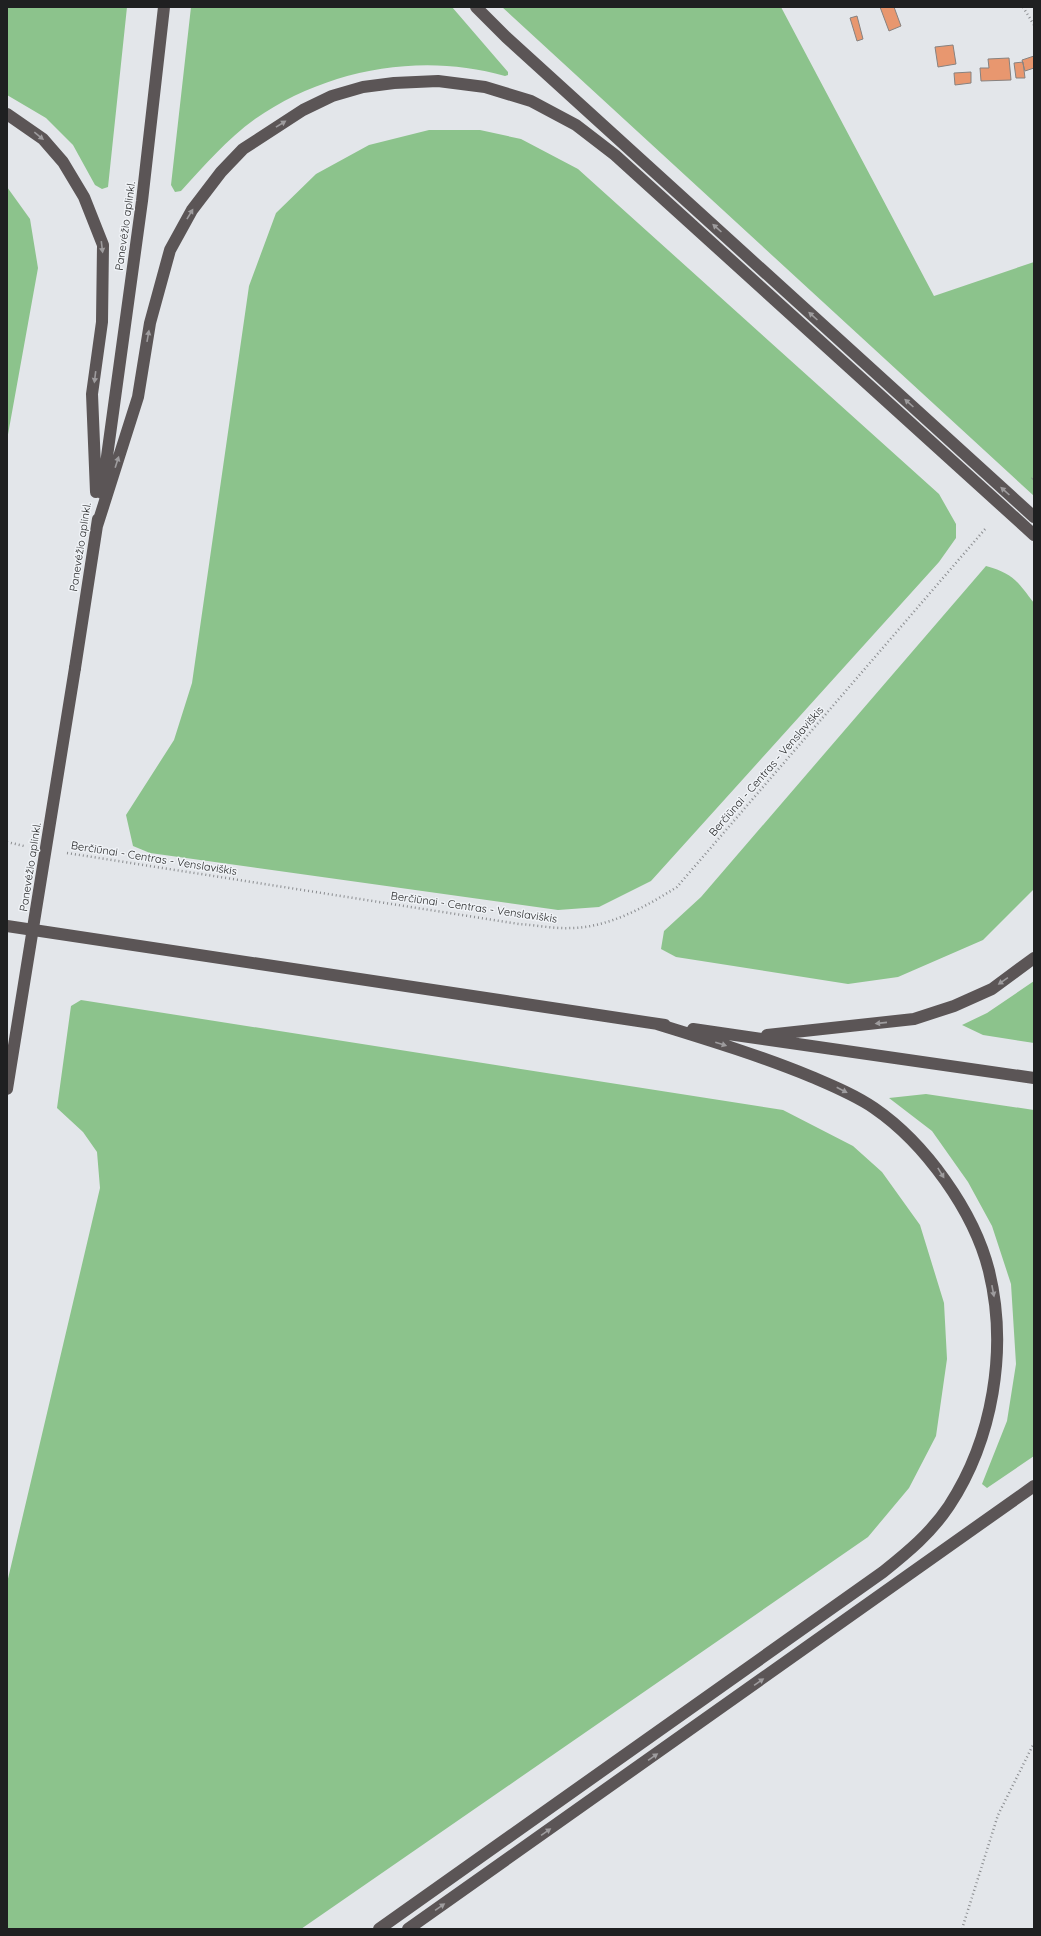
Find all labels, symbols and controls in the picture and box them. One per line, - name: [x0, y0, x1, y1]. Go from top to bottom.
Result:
- one-way arrow: [275, 120, 287, 127]
- one-way arrow: [33, 132, 44, 141]
- street label: Panevėžio aplinkl.: [112, 181, 138, 271]
- one-way arrow: [186, 208, 193, 220]
- one-way arrow: [712, 224, 722, 233]
- one-way arrow: [99, 241, 105, 253]
- one-way arrow: [808, 311, 818, 321]
- one-way arrow: [145, 330, 151, 342]
- one-way arrow: [92, 370, 98, 383]
- one-way arrow: [904, 399, 914, 408]
- one-way arrow: [115, 456, 121, 468]
- one-way arrow: [1000, 486, 1010, 496]
- street label: Panevėžio aplinkl.: [66, 502, 94, 592]
- street label: Berčiūnai - Centras - Venslaviškis: [706, 703, 826, 839]
- street label: Panevėžio aplinkl.: [16, 822, 44, 912]
- street label: Berčiūnai - Centras - Venslaviškis: [70, 838, 238, 878]
- street label: Berčiūnai - Centras - Venslaviškis: [390, 888, 558, 926]
- one-way arrow: [998, 977, 1008, 985]
- one-way arrow: [875, 1020, 887, 1026]
- one-way arrow: [715, 1041, 727, 1047]
- one-way arrow: [836, 1087, 848, 1094]
- one-way arrow: [937, 1167, 944, 1179]
- one-way arrow: [990, 1285, 996, 1297]
- one-way arrow: [753, 1677, 764, 1686]
- one-way arrow: [647, 1753, 658, 1761]
- one-way arrow: [541, 1828, 552, 1836]
- one-way arrow: [435, 1903, 445, 1911]

